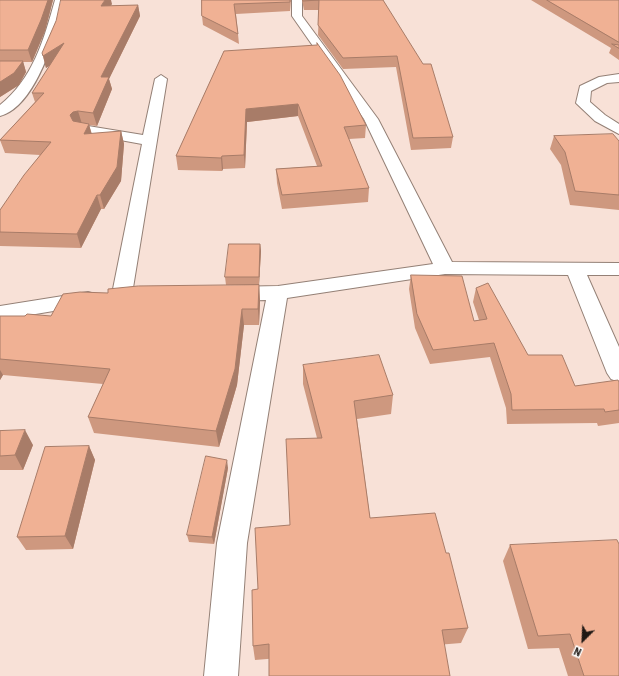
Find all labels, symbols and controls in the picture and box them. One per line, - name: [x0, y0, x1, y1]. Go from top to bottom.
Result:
- north arrow: [563, 620, 603, 660]
- text: N: [572, 644, 584, 659]

